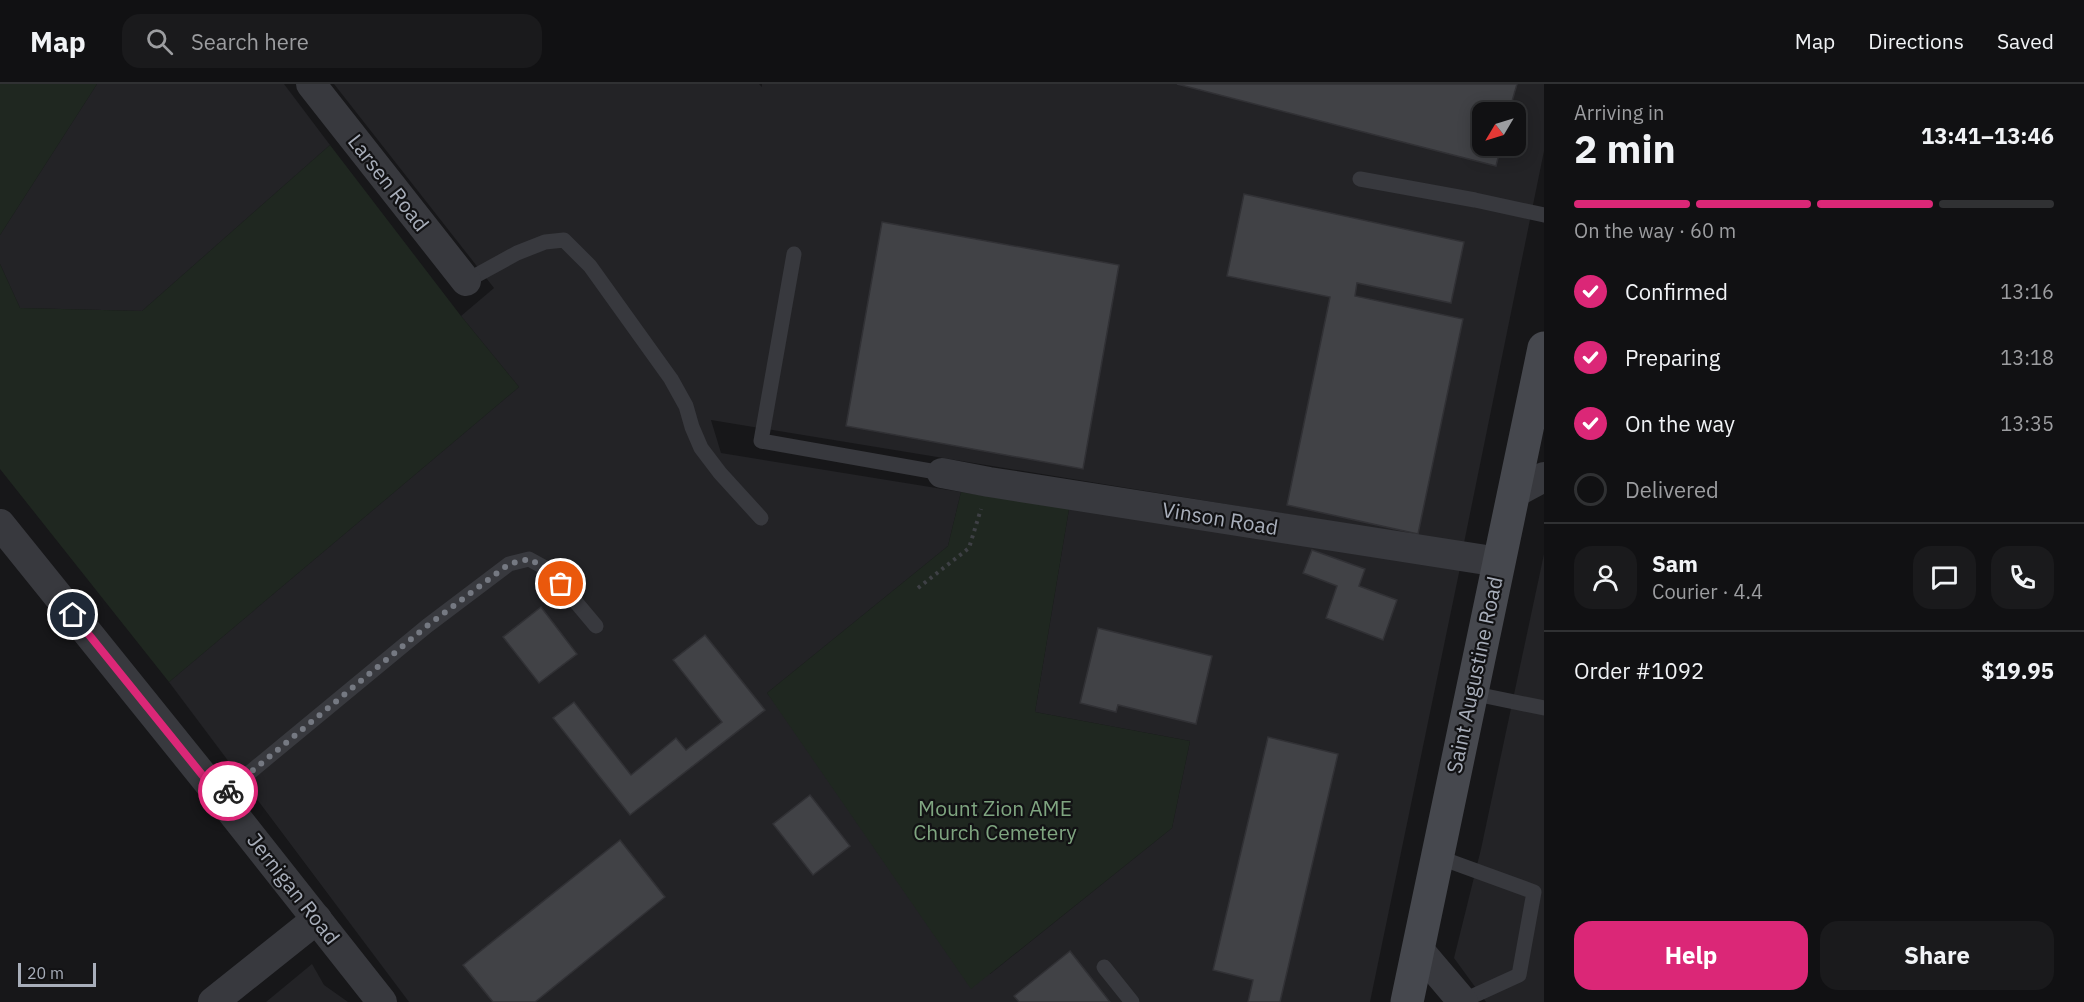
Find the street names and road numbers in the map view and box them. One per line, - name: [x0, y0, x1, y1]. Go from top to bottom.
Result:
- street label: Larsen Road: [342, 128, 436, 237]
- street label: Vinson Road: [1160, 495, 1280, 541]
- street label: Saint Augustine Road: [1439, 574, 1509, 776]
- street label: Jernigan Road: [241, 827, 346, 950]

